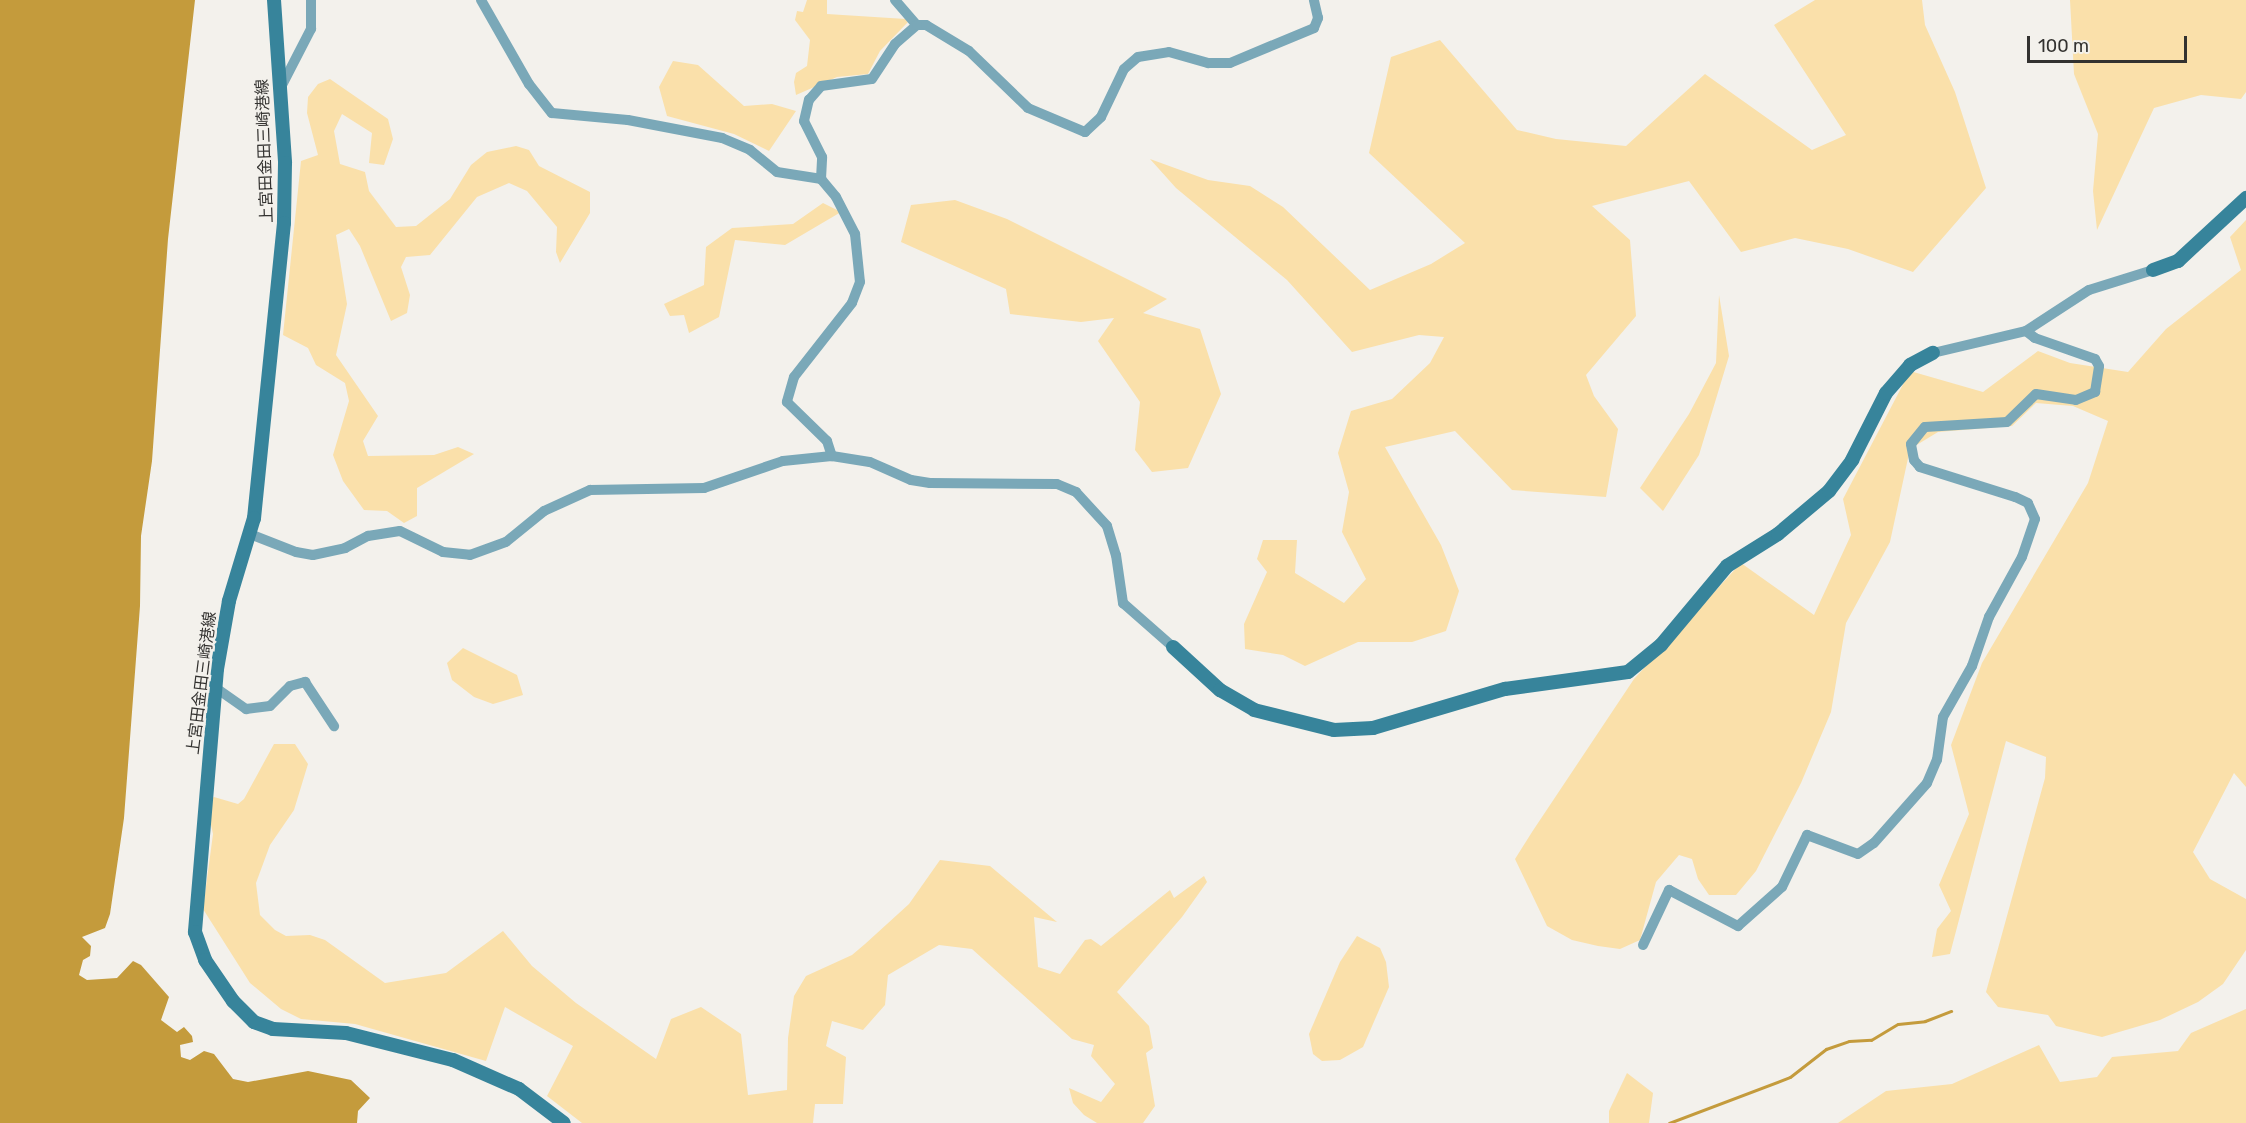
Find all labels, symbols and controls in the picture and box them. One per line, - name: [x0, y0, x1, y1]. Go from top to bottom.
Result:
- scale bar: [2030, 24, 2190, 62]
- text: 100 m: [2038, 35, 2089, 57]
- street label: 上宮田金田三崎港線: [253, 79, 277, 223]
- street label: 上宮田金田三崎港線: [184, 610, 220, 756]

